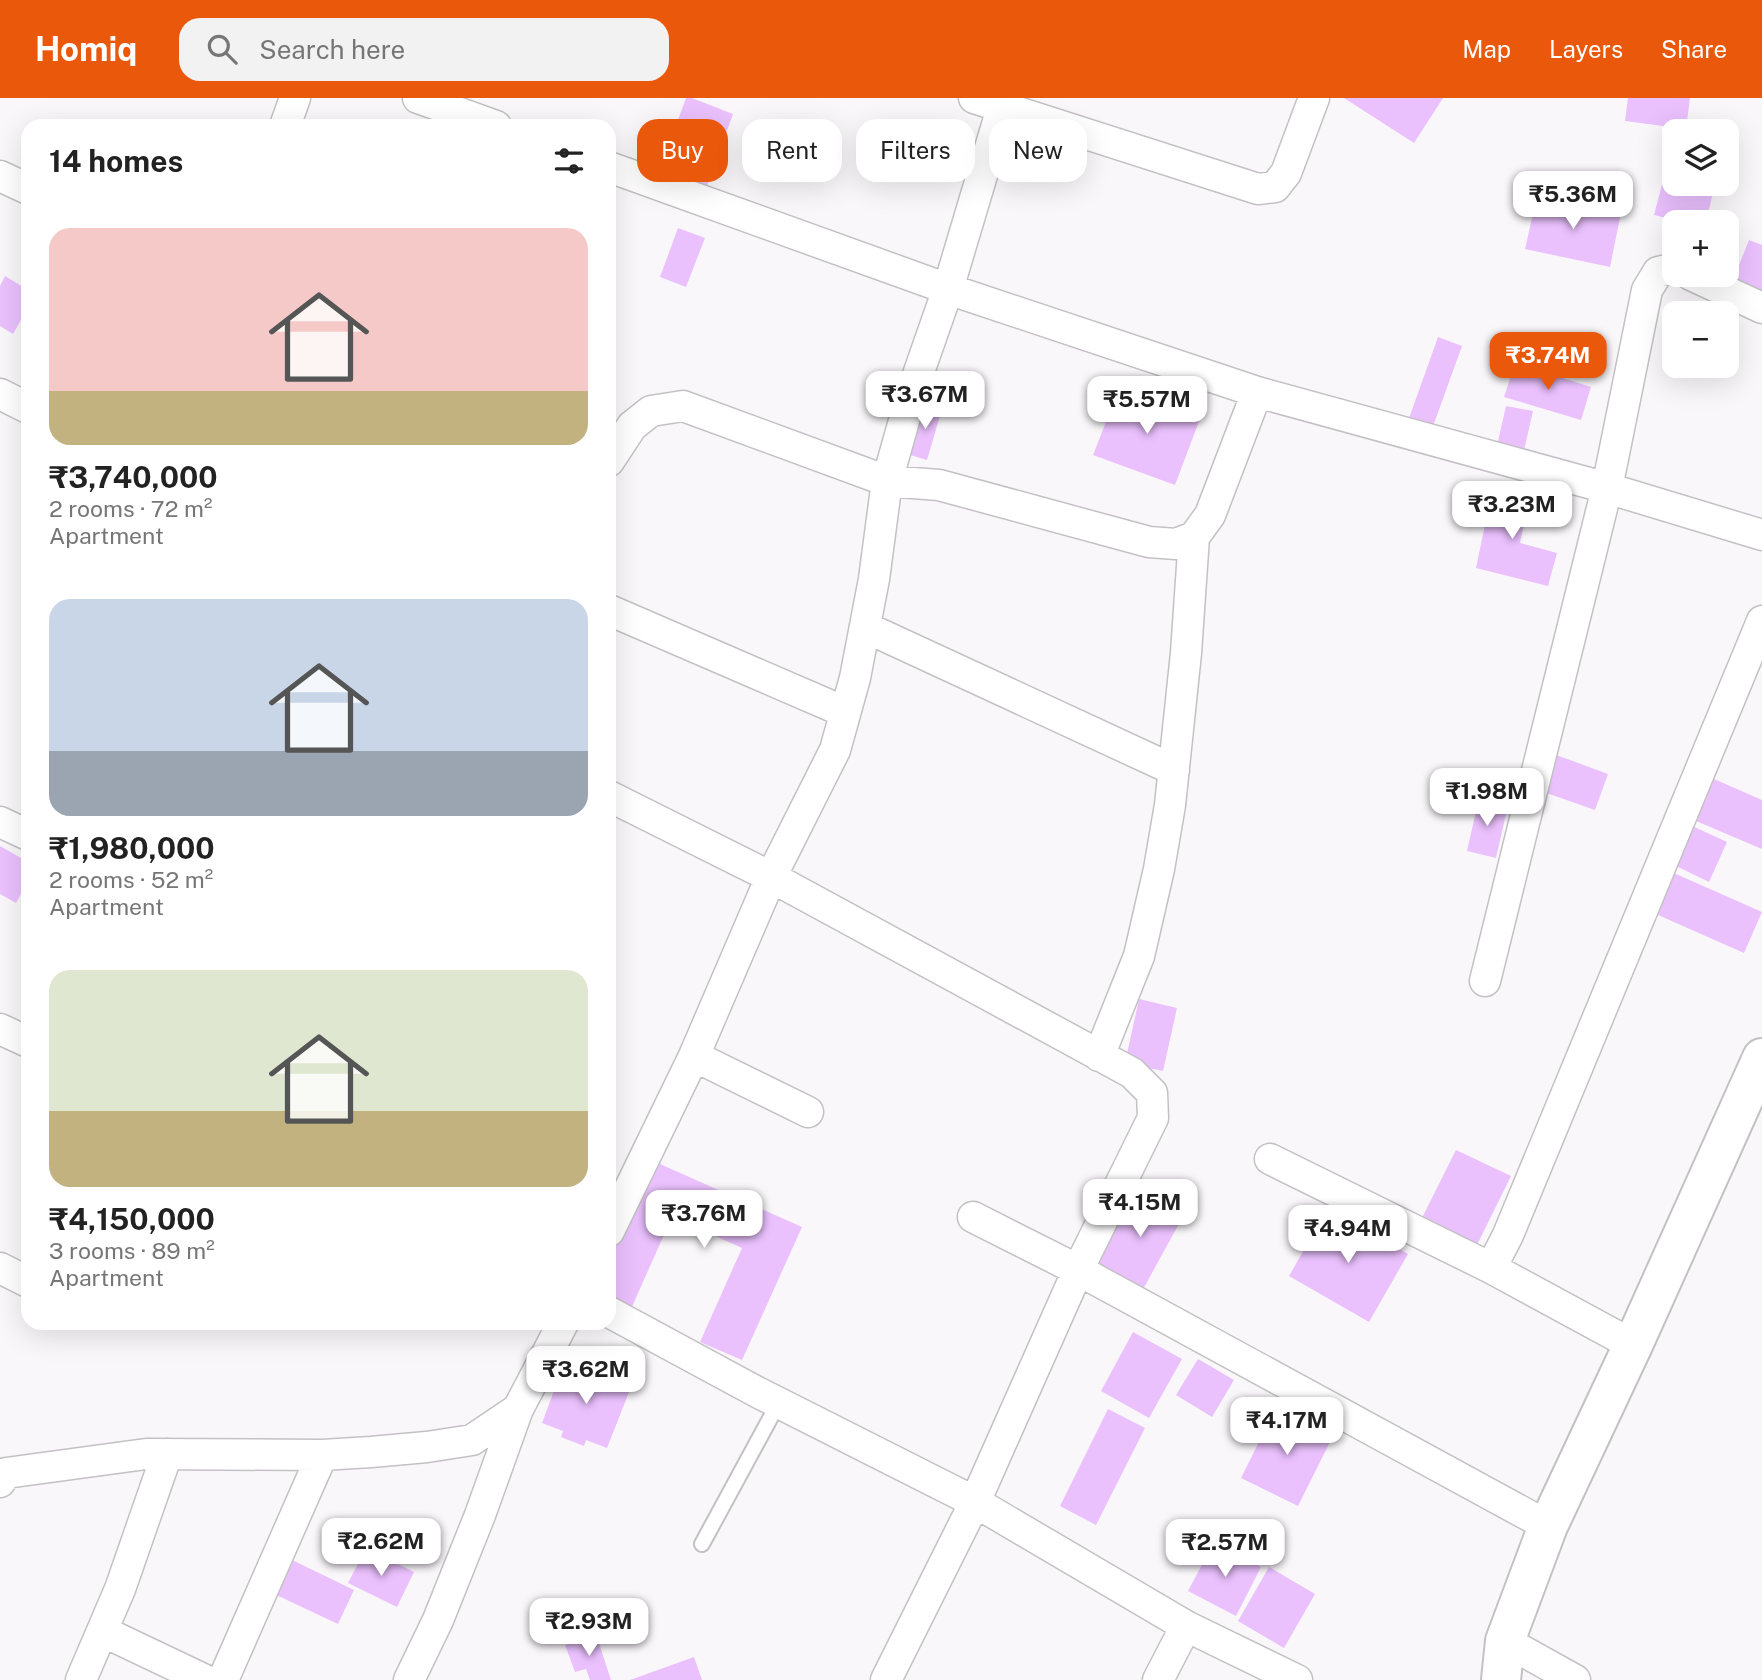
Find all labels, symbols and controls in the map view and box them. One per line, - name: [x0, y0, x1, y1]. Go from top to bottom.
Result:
- search box: [179, 18, 669, 81]
- text: Homiq: [35, 30, 137, 68]
- icon: search: [203, 30, 241, 68]
- text: Search here: [259, 34, 405, 65]
- text: Map: [1462, 35, 1511, 63]
- text: Layers: [1549, 35, 1623, 63]
- text: Share: [1661, 35, 1727, 63]
- chip: Buy: [637, 119, 728, 182]
- chip: Rent: [742, 119, 842, 182]
- chip: Filters: [856, 119, 975, 182]
- chip: New: [989, 119, 1087, 182]
- map controls: [1662, 119, 1739, 378]
- button: layers: [1662, 119, 1739, 196]
- icon: filters: [550, 142, 588, 180]
- text: 14 homes: [49, 143, 183, 179]
- pin: ₹5.36M: [1516, 172, 1630, 231]
- text: ₹5.36M: [1529, 180, 1617, 207]
- button: +: [1662, 210, 1739, 287]
- icon: home: [256, 274, 382, 400]
- button: −: [1662, 301, 1739, 378]
- pin: ₹3.74M: [1491, 332, 1605, 392]
- text: ₹3.74M: [1506, 341, 1590, 368]
- pin: ₹3.67M: [868, 372, 982, 431]
- pin: ₹5.57M: [1090, 376, 1204, 436]
- text: ₹3.67M: [882, 380, 968, 407]
- text: ₹5.57M: [1103, 385, 1191, 412]
- text: ₹3,740,000: [49, 459, 218, 495]
- pin: ₹3.23M: [1455, 482, 1569, 541]
- text: ₹3.23M: [1468, 490, 1556, 517]
- text: 2 rooms · 72 m²: [49, 495, 212, 522]
- text: Apartment: [49, 522, 164, 549]
- icon: home: [256, 645, 382, 771]
- pin: ₹1.98M: [1430, 768, 1544, 828]
- text: ₹1.98M: [1446, 777, 1528, 804]
- text: ₹1,980,000: [49, 830, 215, 866]
- text: 2 rooms · 52 m²: [49, 866, 213, 893]
- text: Apartment: [49, 893, 164, 920]
- icon: home: [256, 1016, 382, 1142]
- pin: ₹4.15M: [1083, 1180, 1197, 1239]
- text: ₹4.15M: [1099, 1188, 1181, 1215]
- pin: ₹3.76M: [647, 1190, 761, 1250]
- text: ₹3.76M: [662, 1199, 746, 1226]
- text: ₹4,150,000: [49, 1201, 215, 1237]
- pin: ₹4.94M: [1291, 1206, 1405, 1265]
- text: ₹4.94M: [1304, 1214, 1392, 1241]
- text: 3 rooms · 89 m²: [49, 1237, 215, 1264]
- text: Apartment: [49, 1264, 164, 1291]
- pin: ₹3.62M: [529, 1346, 643, 1406]
- text: ₹3.62M: [542, 1355, 630, 1382]
- pin: ₹4.17M: [1230, 1398, 1344, 1457]
- text: ₹4.17M: [1246, 1406, 1328, 1433]
- pin: ₹2.62M: [324, 1518, 438, 1578]
- pin: ₹2.57M: [1168, 1520, 1282, 1579]
- text: ₹2.62M: [338, 1527, 424, 1554]
- text: ₹2.57M: [1182, 1528, 1268, 1555]
- pin: ₹2.93M: [532, 1598, 646, 1658]
- text: ₹2.93M: [545, 1607, 633, 1634]

